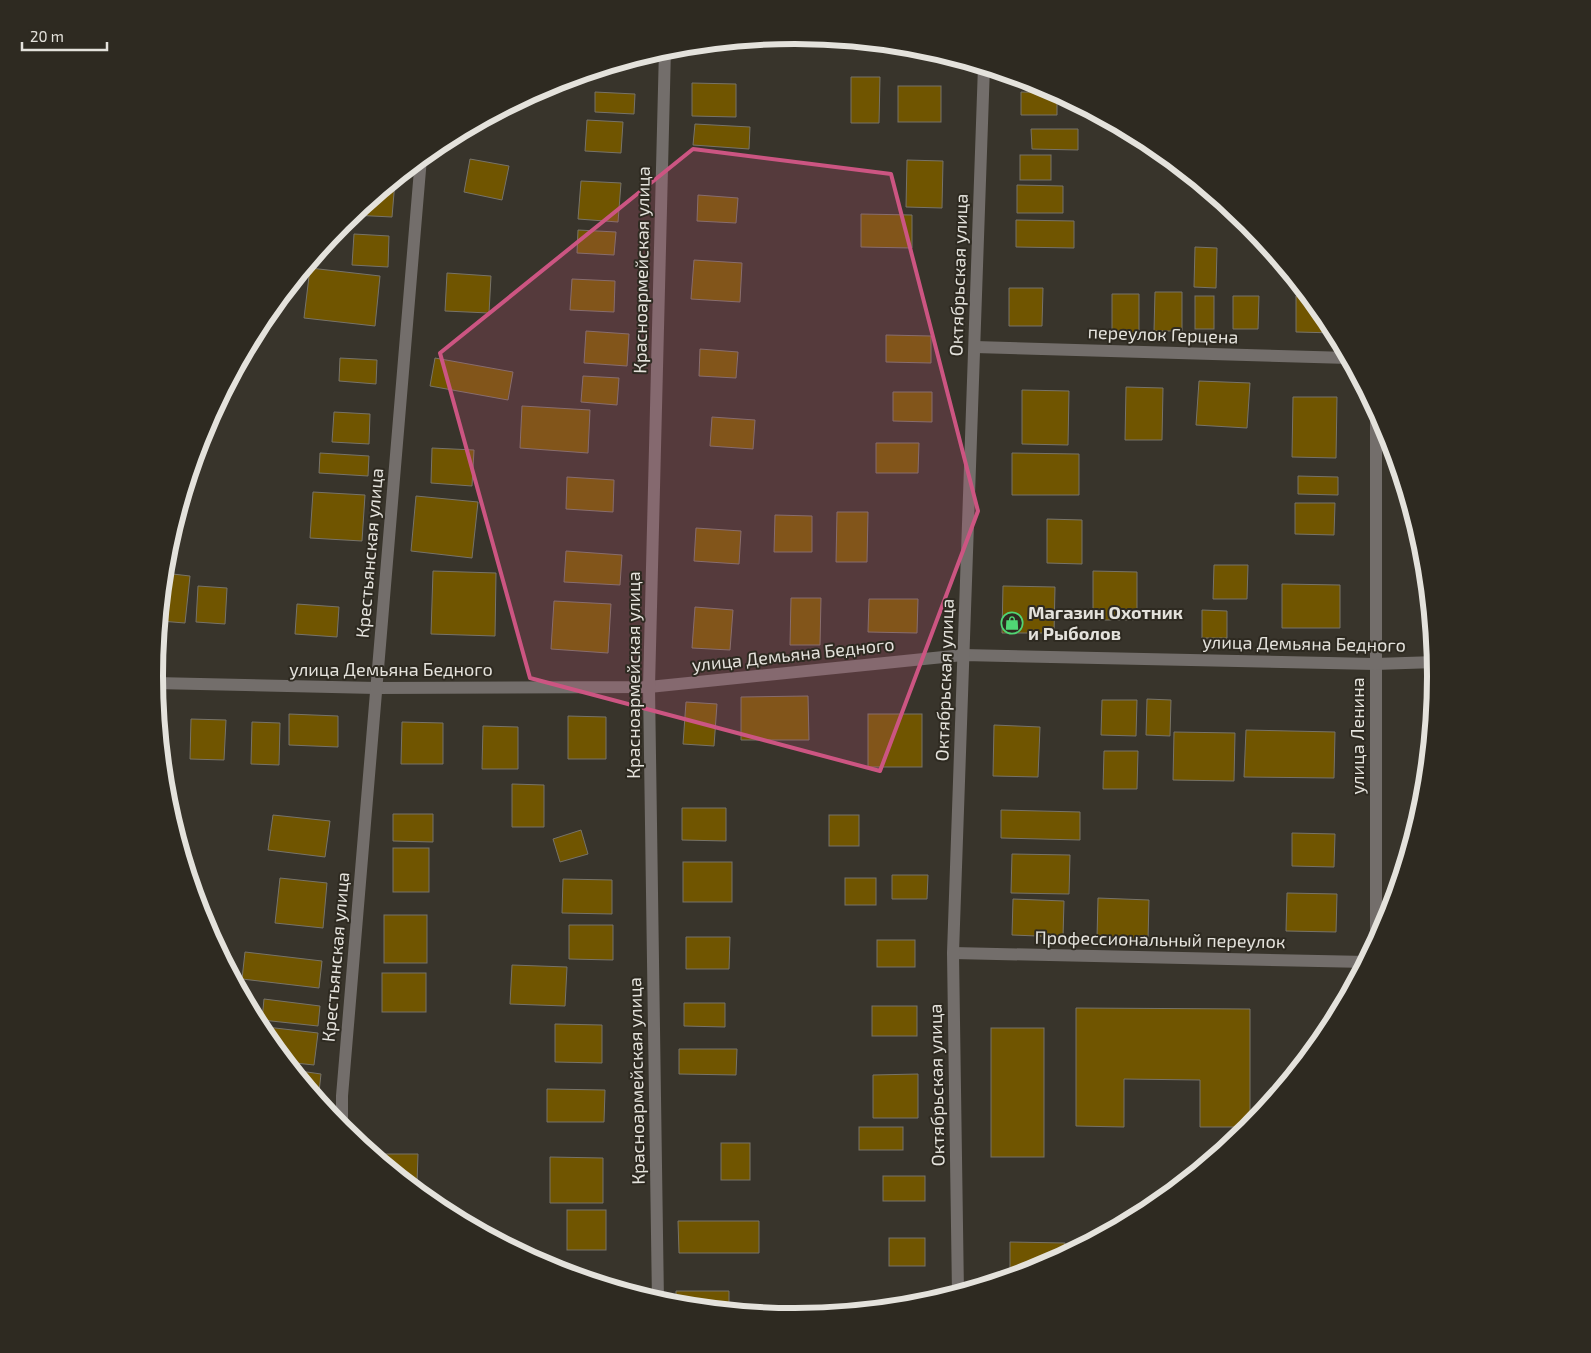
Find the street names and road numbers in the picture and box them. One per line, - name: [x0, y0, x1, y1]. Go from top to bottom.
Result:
- street label: Красноармейская улица: [628, 166, 654, 374]
- street label: Октябрьская улица: [944, 193, 972, 357]
- street label: переулок Герцена: [1087, 320, 1239, 348]
- street label: Крестьянская улица: [351, 467, 387, 639]
- street label: Красноармейская улица: [622, 571, 644, 779]
- street label: Октябрьская улица: [930, 598, 958, 762]
- street label: улица Демьяна Бедного: [1202, 630, 1406, 656]
- street label: улица Демьяна Бедного: [691, 632, 895, 676]
- street label: улица Демьяна Бедного: [289, 658, 493, 680]
- street label: улица Ленина: [1346, 677, 1368, 795]
- street label: Крестьянская улица: [317, 871, 353, 1043]
- street label: Профессиональный переулок: [1034, 926, 1286, 952]
- street label: Красноармейская улица: [623, 977, 649, 1185]
- street label: Октябрьская улица: [924, 1003, 948, 1167]

